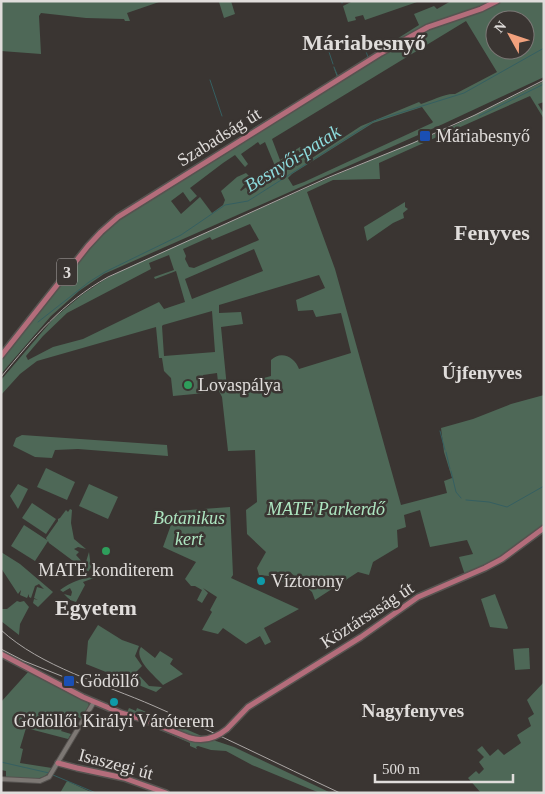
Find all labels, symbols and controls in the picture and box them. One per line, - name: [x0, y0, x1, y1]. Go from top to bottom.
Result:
- north arrow: [485, 10, 535, 60]
- text: N: [491, 18, 509, 36]
- district label: Máriabesnyő: [302, 30, 426, 55]
- street label: Szabadság út: [174, 103, 264, 171]
- water label: Besnyői-patak: [241, 120, 344, 196]
- place label: Máriabesnyő: [436, 126, 530, 146]
- marker: Máriabesnyő: [418, 129, 432, 143]
- district label: Fenyves: [454, 220, 530, 245]
- road number: 3: [57, 258, 77, 286]
- district label: Újfenyves: [442, 362, 522, 383]
- place label: Lovaspálya: [198, 375, 281, 395]
- marker: Lovaspálya: [182, 379, 194, 391]
- park label: MATE Parkerdő: [266, 499, 386, 519]
- park label: Botanikus kert: [153, 508, 225, 549]
- marker: MATE konditerem: [100, 545, 112, 557]
- place label: MATE konditerem: [38, 560, 174, 580]
- place label: Víztorony: [271, 571, 344, 591]
- marker: Víztorony: [255, 575, 267, 587]
- street label: Köztársaság út: [317, 578, 417, 652]
- district label: Egyetem: [55, 595, 137, 620]
- place label: Gödöllő: [80, 671, 139, 691]
- marker: Gödöllő: [62, 674, 76, 688]
- marker: Gödöllői Királyi Váróterem: [108, 696, 120, 708]
- district label: Nagyfenyves: [362, 700, 464, 721]
- place label: Gödöllői Királyi Váróterem: [14, 711, 214, 731]
- street label: Isaszegi út: [76, 744, 156, 784]
- scale bar: [375, 752, 512, 784]
- text: 500 m: [382, 761, 420, 777]

